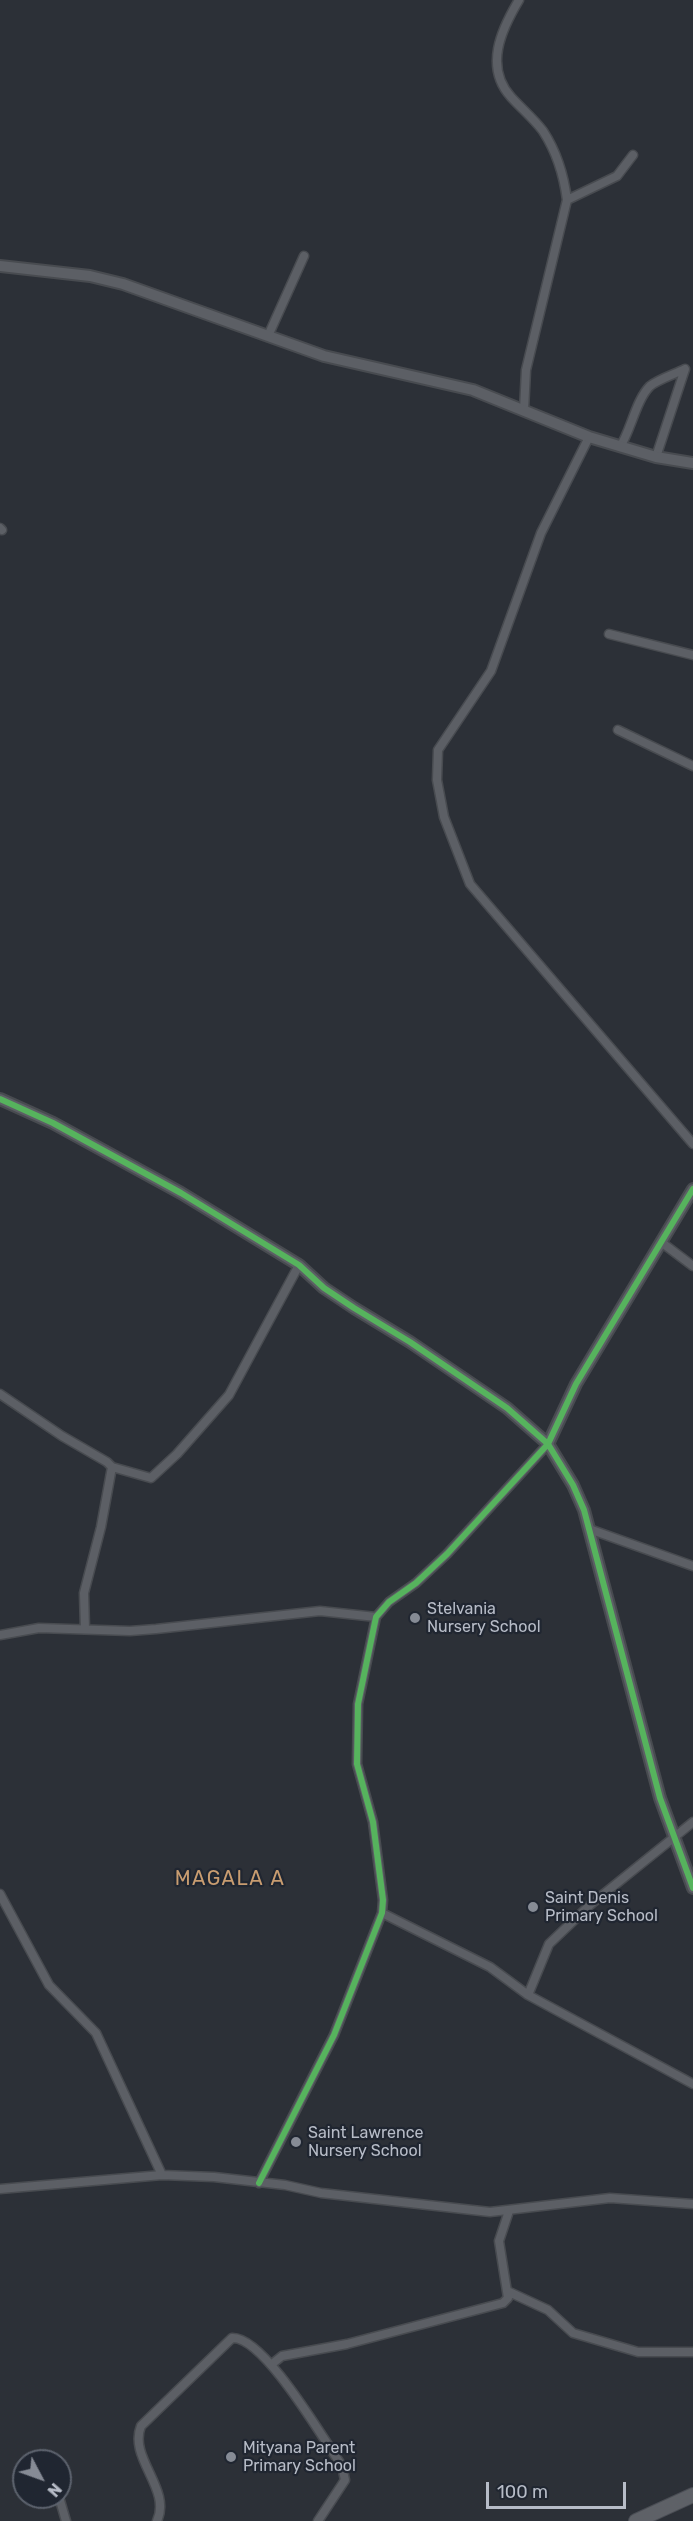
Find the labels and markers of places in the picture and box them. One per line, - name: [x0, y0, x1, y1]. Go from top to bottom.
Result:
- place label: Stelvania Nursery School: [427, 1599, 541, 1637]
- marker: Stelvania Nursery School: [408, 1611, 422, 1625]
- place label: Saint Denis Primary School: [545, 1888, 658, 1926]
- marker: Saint Denis Primary School: [526, 1900, 540, 1914]
- place label: Saint Lawrence Nursery School: [308, 2123, 423, 2161]
- marker: Saint Lawrence Nursery School: [289, 2135, 303, 2149]
- place label: Mityana Parent Primary School: [243, 2438, 356, 2476]
- marker: Mityana Parent Primary School: [224, 2450, 238, 2464]

